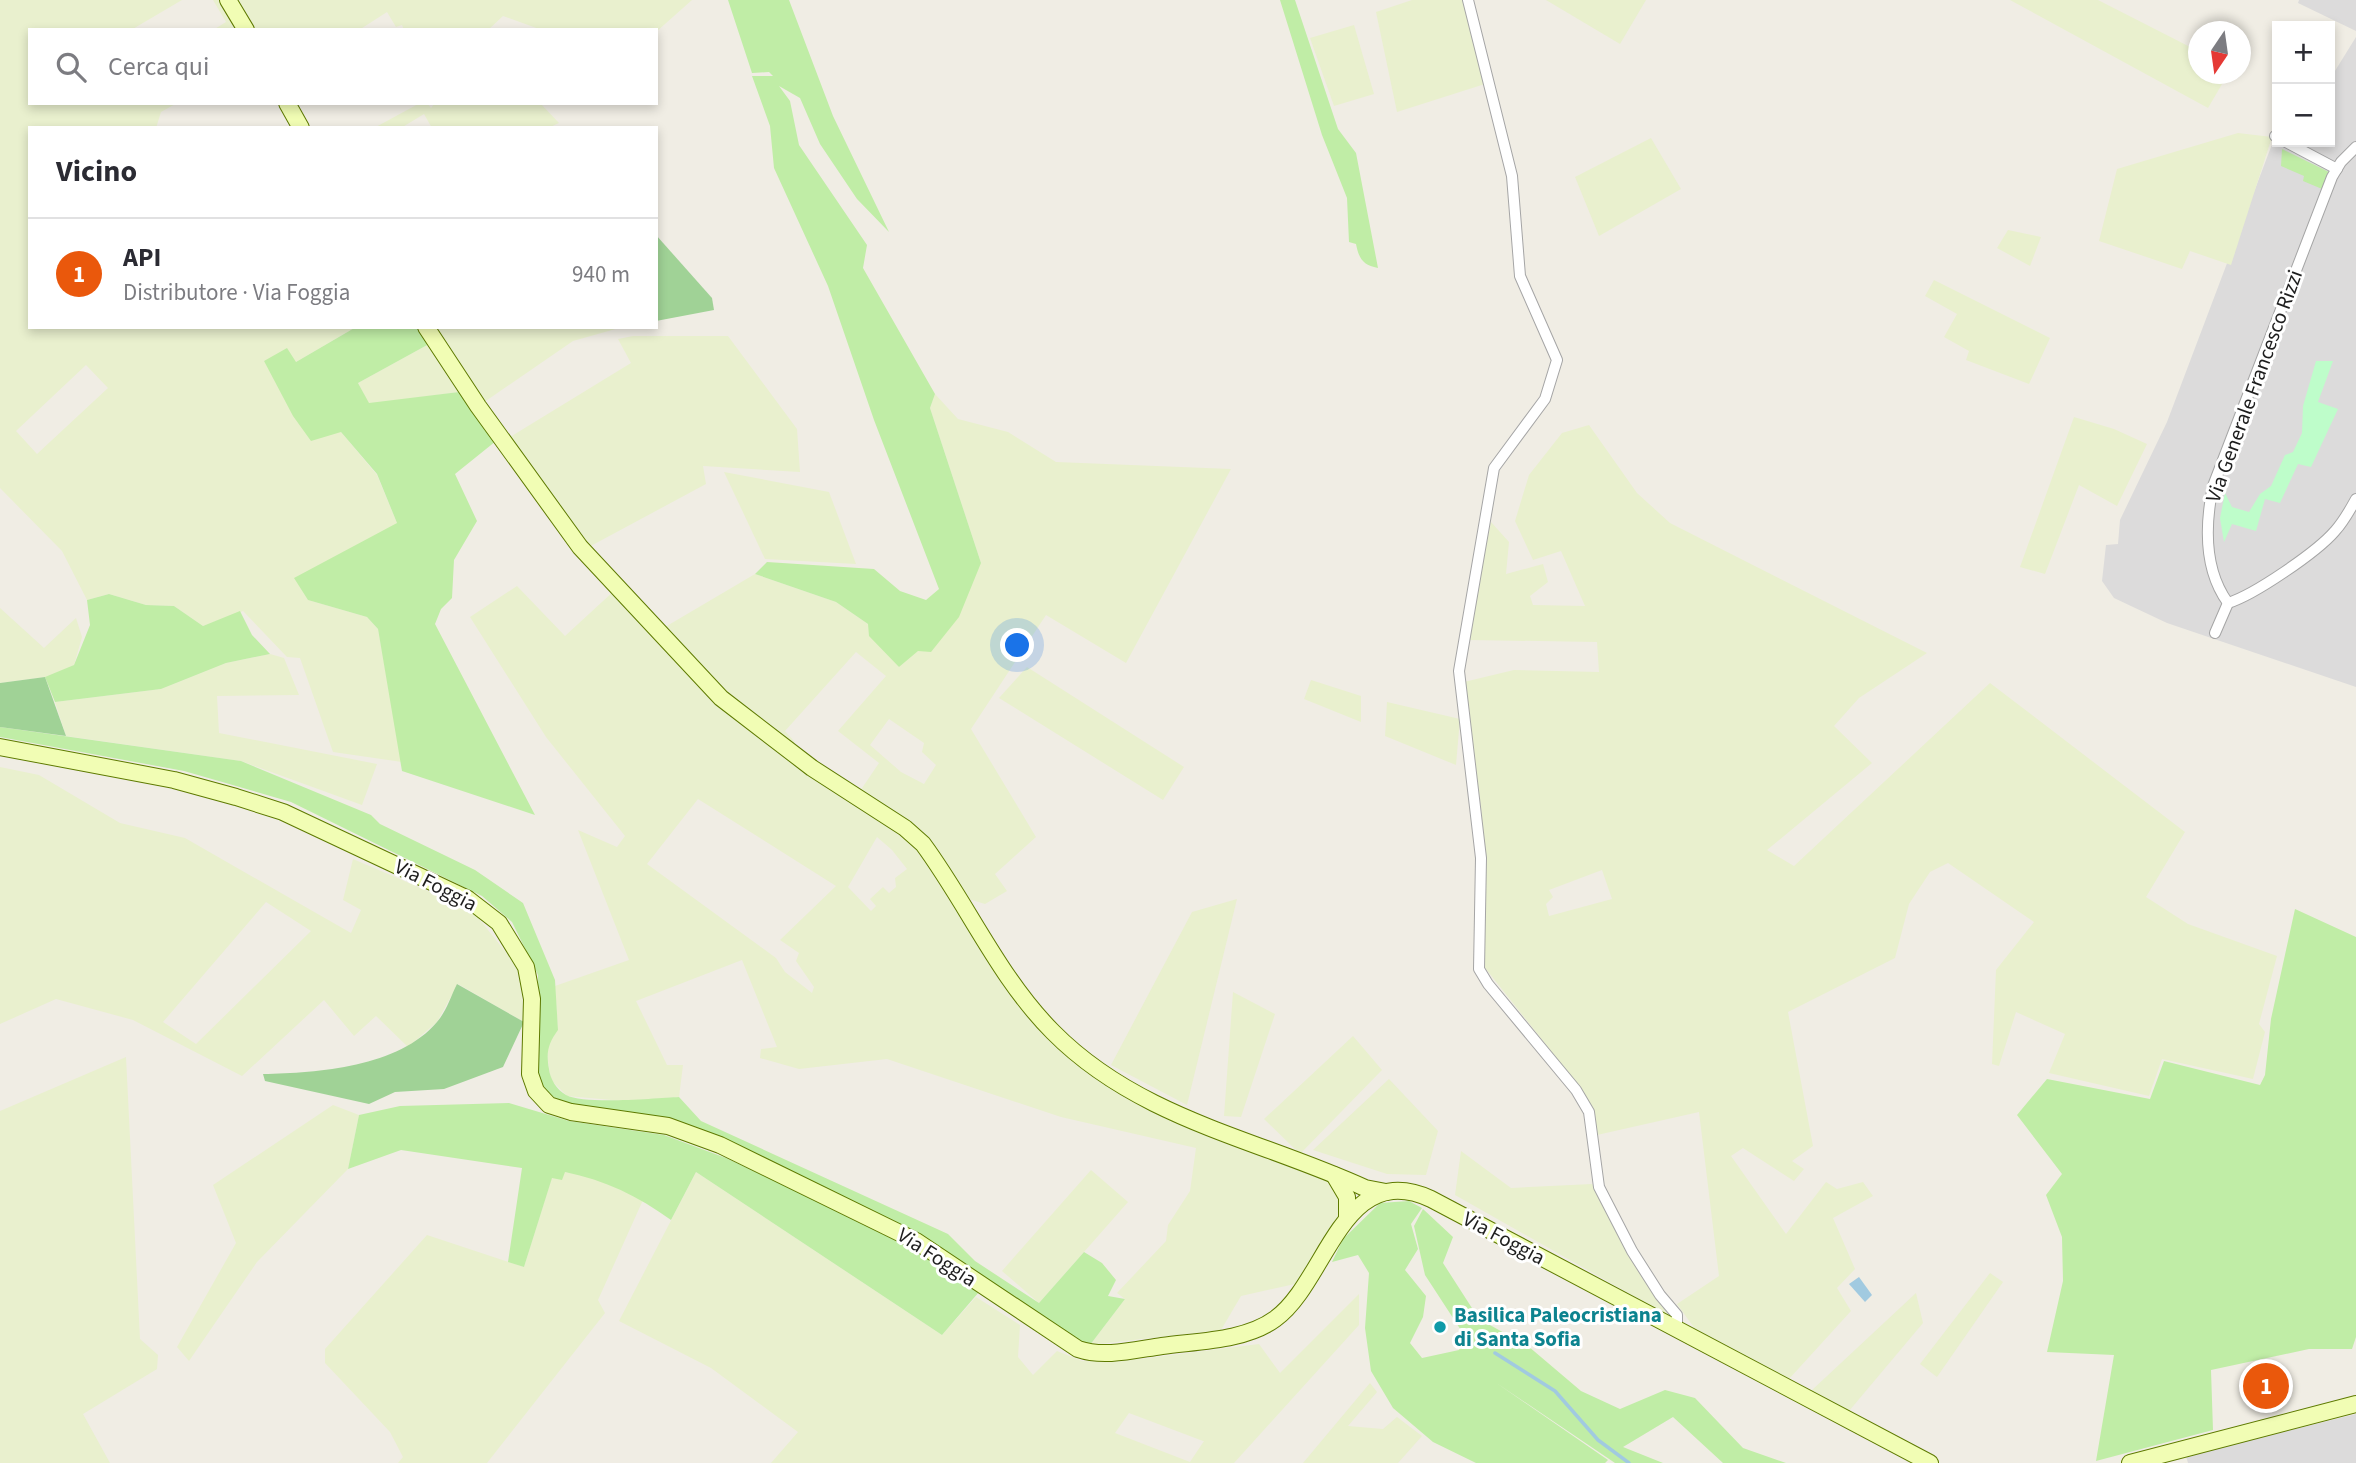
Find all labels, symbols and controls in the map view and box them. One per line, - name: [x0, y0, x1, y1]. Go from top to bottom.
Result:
- north arrow: [2188, 21, 2251, 84]
- map controls: [2272, 21, 2335, 147]
- button: +: [2272, 21, 2335, 84]
- search box: [28, 28, 658, 105]
- icon: search: [52, 48, 90, 86]
- text: Cerca qui: [108, 48, 209, 85]
- button: −: [2272, 84, 2335, 147]
- text: Vicino: [56, 150, 137, 193]
- text: API: [123, 239, 161, 276]
- text: 1: [73, 258, 85, 291]
- text: 940 m: [572, 258, 630, 291]
- street label: Via Generale Francesco Rizzi: [2198, 266, 2310, 506]
- text: Distributore · Via Foggia: [123, 276, 350, 309]
- your location: [1000, 628, 1034, 662]
- street label: Via Foggia: [389, 851, 483, 919]
- street label: Via Foggia: [1458, 1204, 1550, 1272]
- street label: Via Foggia: [891, 1220, 983, 1294]
- place label: Basilica Paleocristiana di Santa Sofia: [1454, 1300, 1662, 1354]
- marker: Basilica Paleocristiana di Santa Sofia: [1432, 1319, 1448, 1335]
- pin: 1: [2243, 1360, 2289, 1412]

